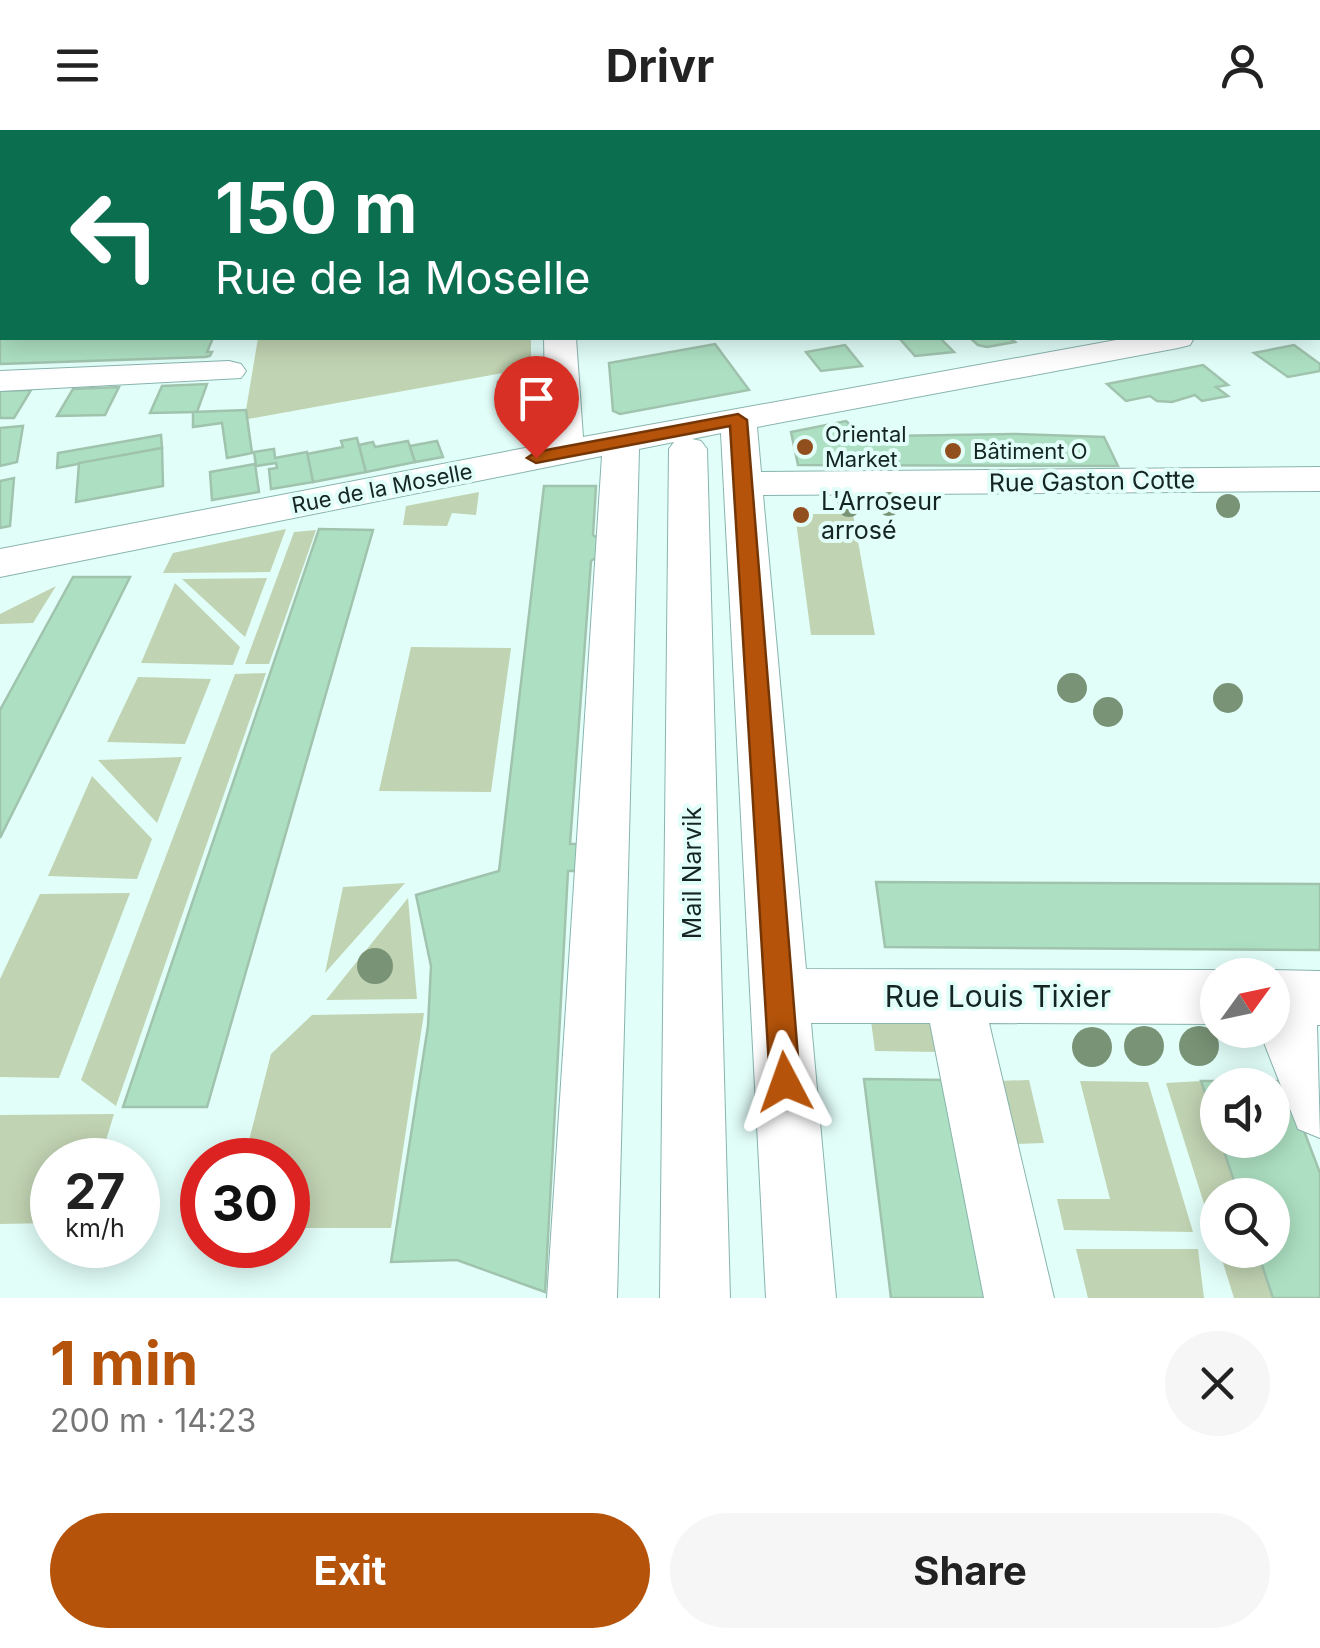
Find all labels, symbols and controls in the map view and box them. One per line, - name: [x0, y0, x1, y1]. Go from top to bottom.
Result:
- icon: menu: [50, 38, 105, 93]
- text: Drivr: [606, 38, 714, 93]
- icon: person: [1215, 38, 1270, 93]
- text: 150 m: [215, 165, 418, 250]
- icon: left: [50, 170, 180, 300]
- text: Rue de la Moselle: [215, 250, 590, 305]
- pin: [494, 356, 579, 459]
- icon: arrive: [509, 371, 564, 426]
- place label: Oriental Market: [825, 421, 907, 472]
- marker: Oriental Market: [794, 436, 816, 458]
- place label: Bâtiment O: [973, 438, 1088, 464]
- marker: Bâtiment O: [942, 440, 964, 462]
- street label: Rue de la Moselle: [289, 458, 475, 518]
- street label: Rue Gaston Cotte: [989, 464, 1195, 498]
- place label: L'Arroseur arrosé: [821, 486, 941, 545]
- marker: L'Arroseur arrosé: [790, 504, 812, 526]
- street label: Mail Narvik: [677, 807, 707, 939]
- north arrow: [1200, 958, 1290, 1048]
- map controls: [1200, 958, 1290, 1268]
- street label: Rue Louis Tixier: [885, 978, 1111, 1014]
- position arrow: [733, 1030, 837, 1134]
- button: sound: [1200, 1068, 1290, 1158]
- speed limit sign: 30: [180, 1138, 310, 1268]
- text: 27: [65, 1161, 125, 1221]
- button: search: [1200, 1178, 1290, 1268]
- text: km/h: [65, 1213, 125, 1243]
- text: 1 min: [50, 1327, 198, 1399]
- button: close: [1165, 1331, 1270, 1436]
- text: 200 m · 14:23: [50, 1401, 256, 1440]
- button: Exit: [50, 1513, 650, 1628]
- button: Share: [670, 1513, 1270, 1628]

